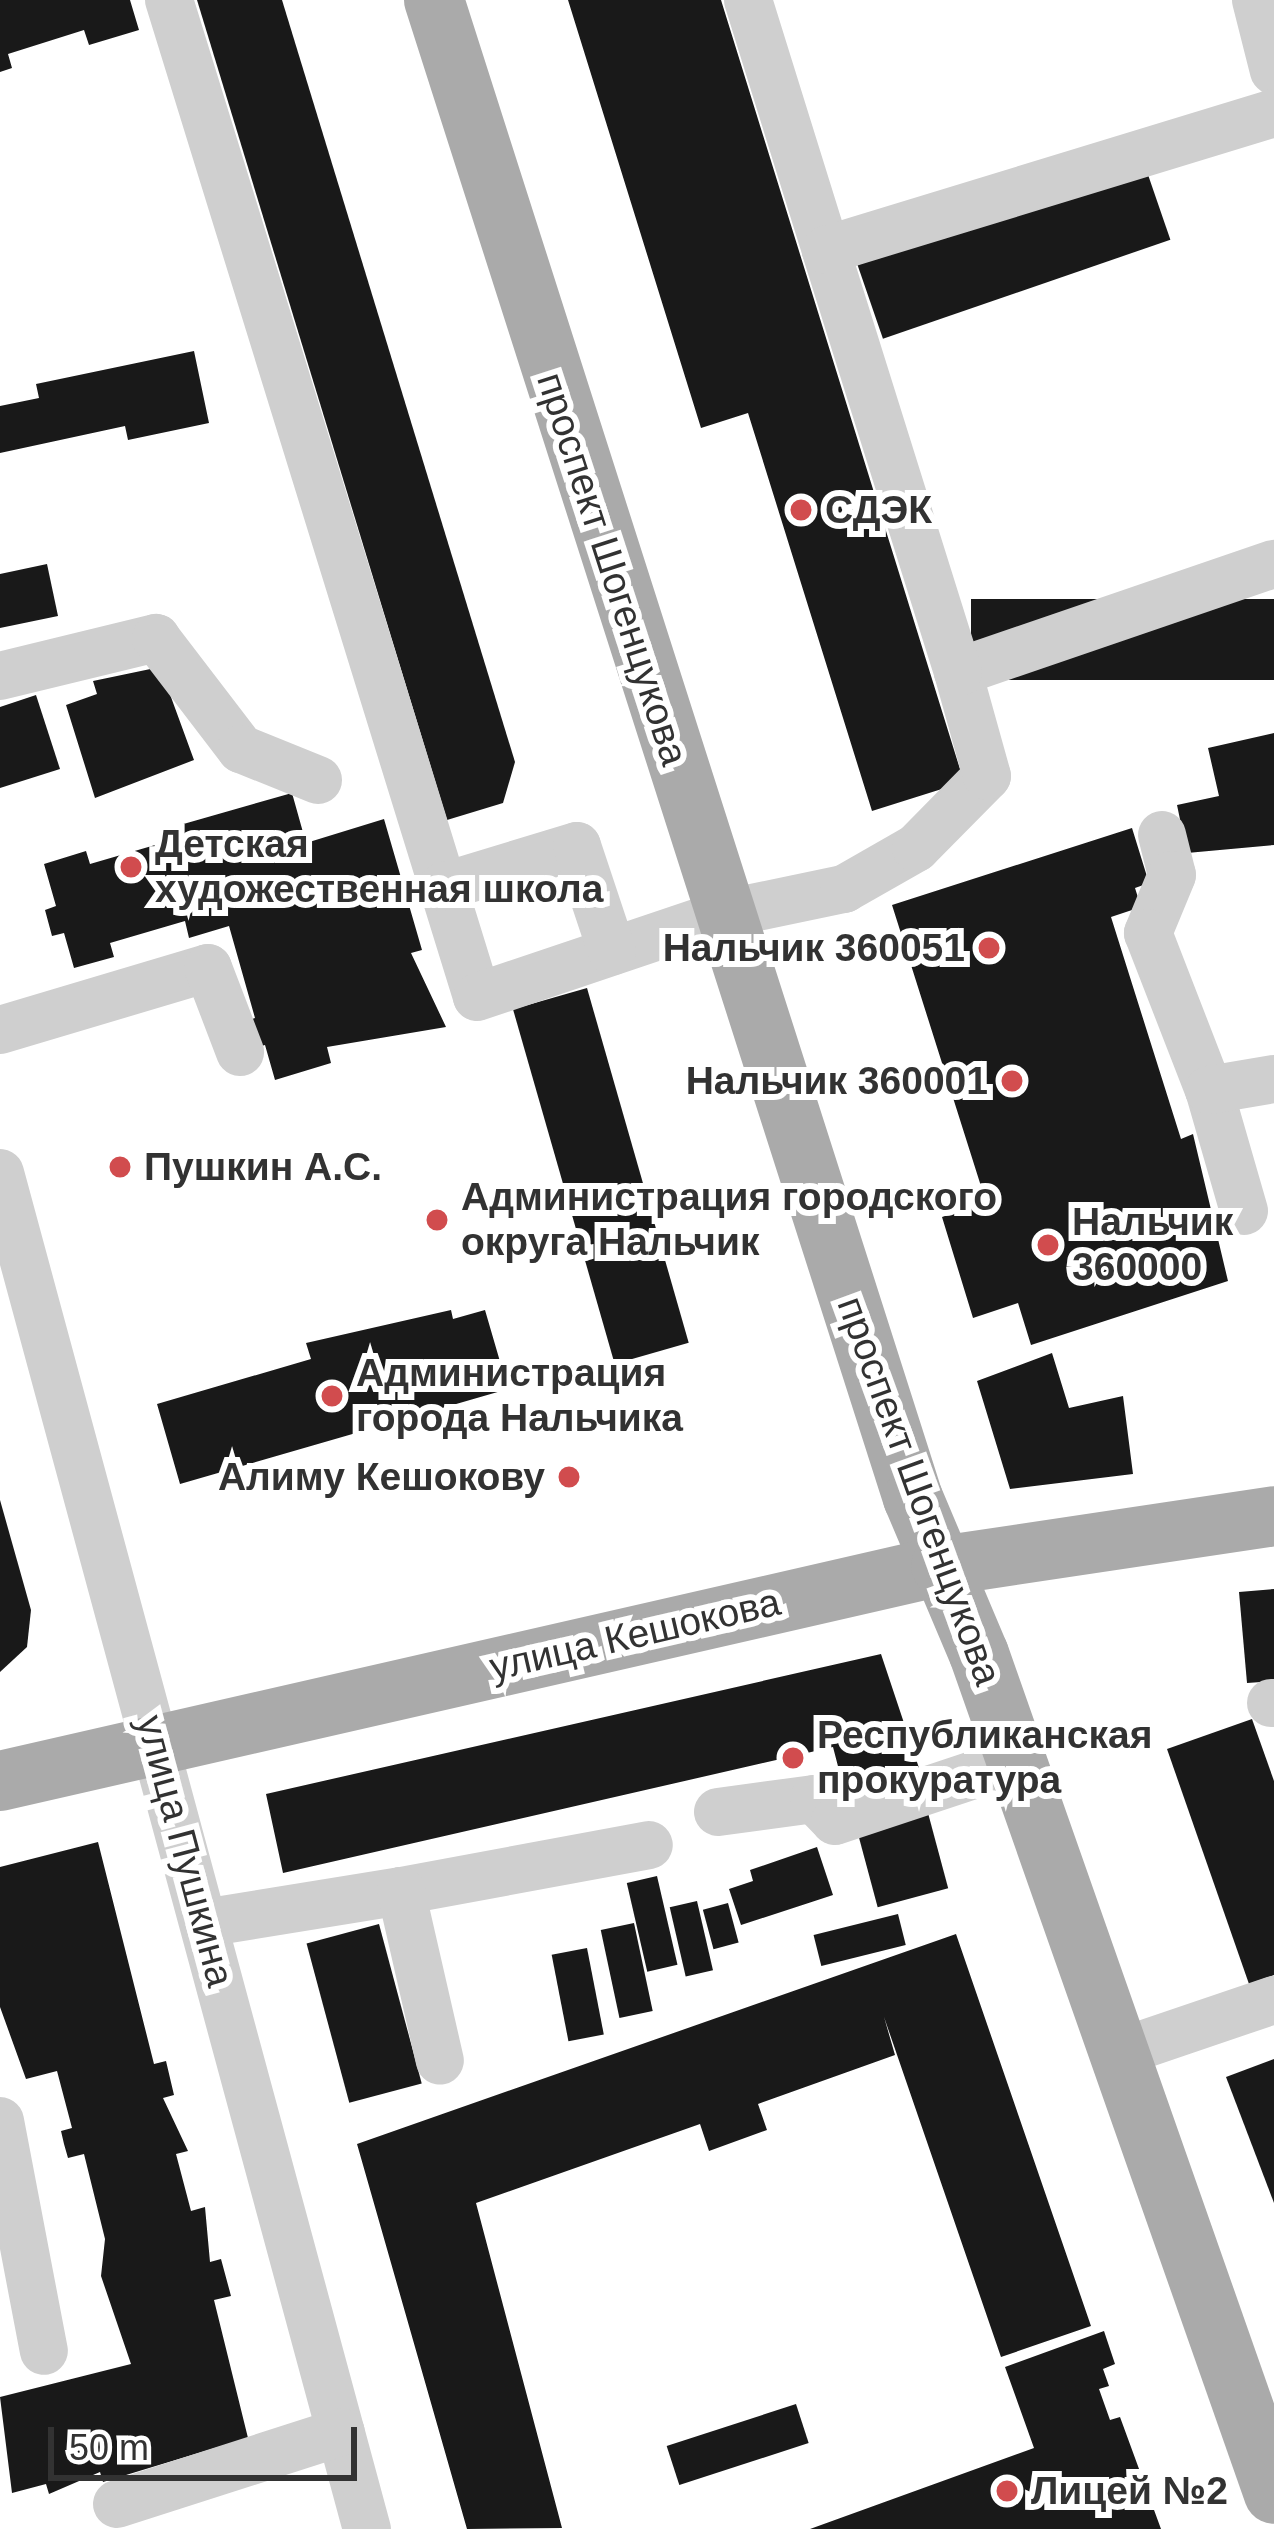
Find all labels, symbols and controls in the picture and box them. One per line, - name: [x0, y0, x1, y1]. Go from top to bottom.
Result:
- street label: проспект Шогенцукова: [526, 367, 698, 771]
- place label: СДЭК: [825, 487, 932, 533]
- marker: СДЭК: [788, 497, 814, 523]
- place label: Детская художественная школа: [155, 822, 603, 913]
- marker: Детская художественная школа: [118, 854, 144, 880]
- place label: Нальчик 360051: [663, 925, 965, 971]
- marker: Нальчик 360051: [976, 935, 1002, 961]
- place label: Нальчик 360001: [686, 1058, 988, 1104]
- marker: Нальчик 360001: [999, 1068, 1025, 1094]
- place label: Пушкин А.С.: [144, 1144, 382, 1190]
- marker: Пушкин А.С.: [107, 1154, 133, 1180]
- place label: Администрация городского округа Нальчик: [461, 1175, 997, 1266]
- place label: Нальчик 360000: [1072, 1200, 1233, 1291]
- marker: Администрация городского округа Нальчик: [424, 1207, 450, 1233]
- marker: Нальчик 360000: [1035, 1232, 1061, 1258]
- street label: проспект Шогенцукова: [827, 1290, 1011, 1692]
- place label: Администрация города Нальчика: [356, 1351, 683, 1442]
- marker: Администрация города Нальчика: [319, 1383, 345, 1409]
- place label: Алиму Кешокову: [218, 1454, 545, 1500]
- marker: Алиму Кешокову: [556, 1464, 582, 1490]
- street label: улица Кешокова: [485, 1579, 785, 1691]
- street label: улица Пушкина: [126, 1710, 244, 1992]
- place label: Республиканская прокуратура: [817, 1713, 1152, 1804]
- marker: Республиканская прокуратура: [780, 1745, 806, 1771]
- scale bar: [54, 2403, 363, 2477]
- text: 50 m: [69, 2427, 149, 2468]
- place label: Лицей №2: [1031, 2468, 1228, 2514]
- marker: Лицей №2: [994, 2478, 1020, 2504]

